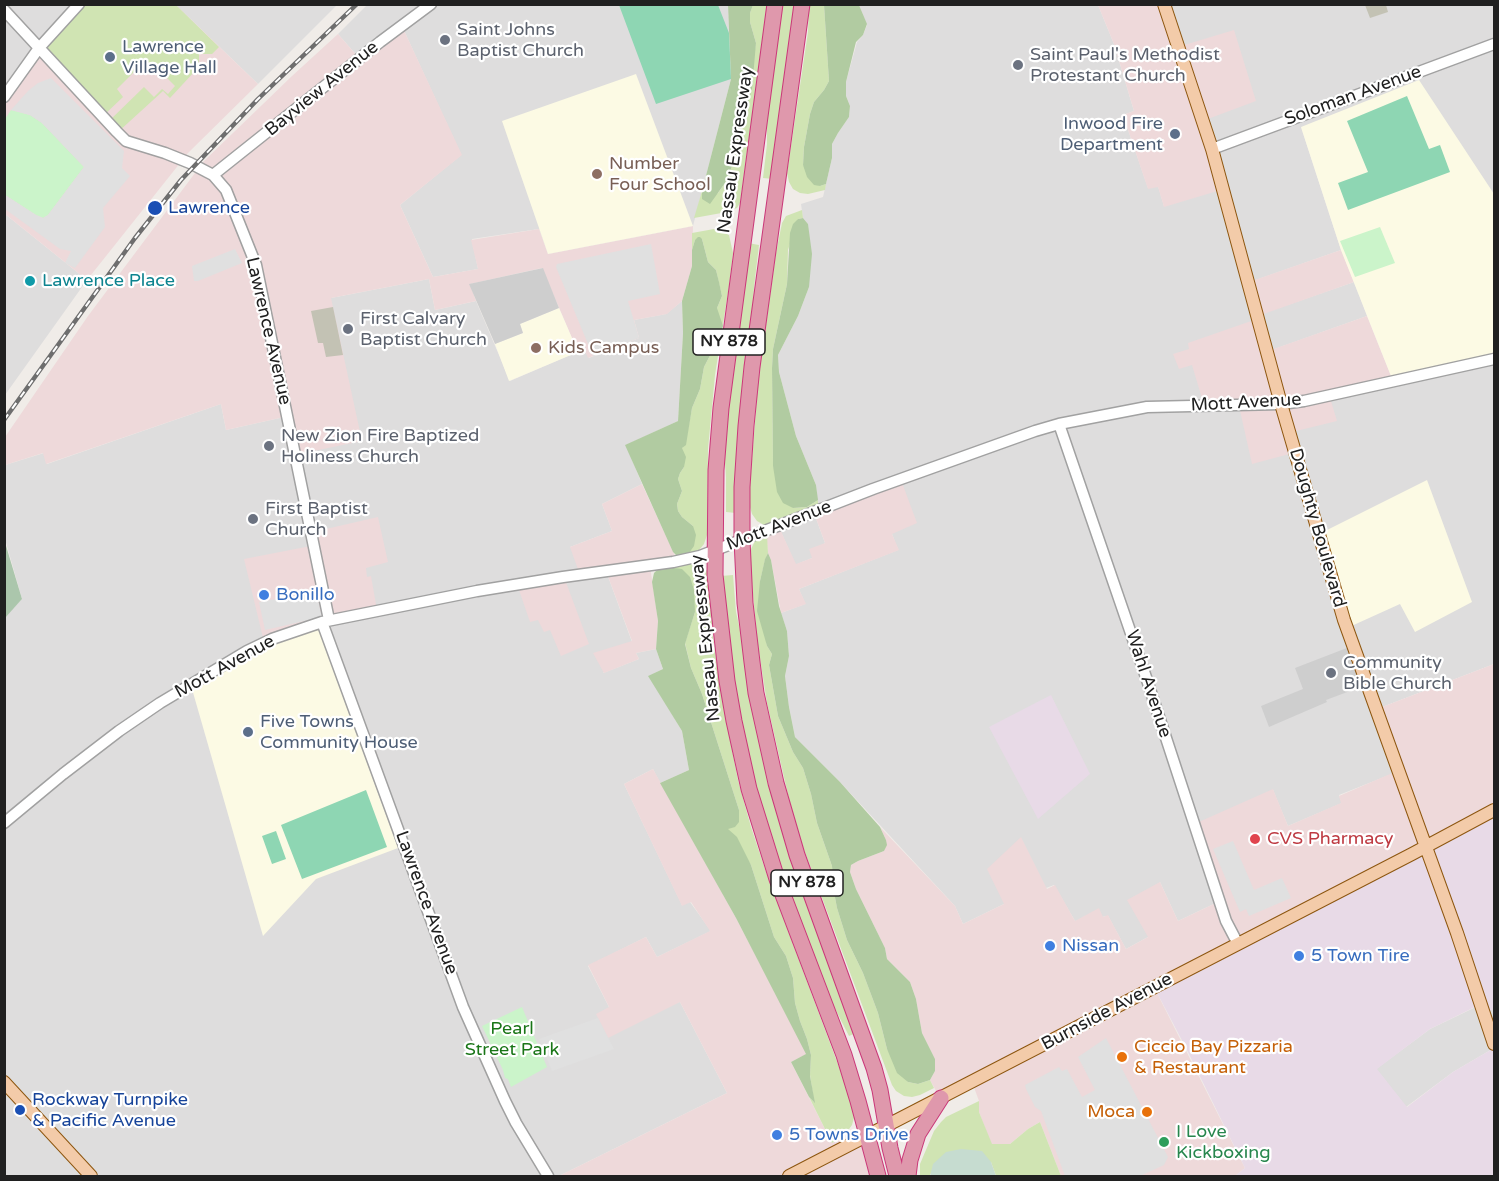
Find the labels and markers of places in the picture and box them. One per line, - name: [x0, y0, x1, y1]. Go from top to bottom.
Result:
- place label: Saint Johns Baptist Church: [457, 19, 584, 62]
- marker: Saint Johns Baptist Church: [438, 33, 452, 47]
- place label: Lawrence Village Hall: [122, 36, 217, 78]
- place label: Saint Paul's Methodist Protestant Church: [1030, 44, 1220, 86]
- marker: Lawrence Village Hall: [103, 50, 117, 64]
- marker: Saint Paul's Methodist Protestant Church: [1011, 58, 1025, 72]
- place label: Inwood Fire Department: [1060, 113, 1163, 156]
- marker: Inwood Fire Department: [1168, 127, 1182, 141]
- place label: Number Four School: [609, 153, 711, 195]
- marker: Number Four School: [590, 167, 604, 181]
- place label: Lawrence: [168, 197, 250, 219]
- marker: Lawrence: [146, 199, 164, 217]
- place label: Lawrence Place: [42, 270, 175, 292]
- marker: Lawrence Place: [23, 274, 37, 288]
- place label: First Calvary Baptist Church: [360, 308, 487, 350]
- marker: First Calvary Baptist Church: [341, 322, 355, 336]
- place label: Kids Campus: [548, 337, 659, 359]
- marker: Kids Campus: [529, 341, 543, 355]
- place label: New Zion Fire Baptized Holiness Church: [281, 425, 479, 468]
- marker: New Zion Fire Baptized Holiness Church: [262, 439, 276, 453]
- place label: First Baptist Church: [265, 498, 368, 540]
- marker: First Baptist Church: [246, 512, 260, 526]
- place label: Bonillo: [276, 584, 335, 606]
- marker: Bonillo: [257, 588, 271, 602]
- place label: Community Bible Church: [1343, 652, 1452, 694]
- marker: Community Bible Church: [1324, 666, 1338, 680]
- place label: Five Towns Community House: [260, 711, 418, 754]
- marker: Five Towns Community House: [241, 725, 255, 739]
- place label: CVS Pharmacy: [1267, 828, 1394, 850]
- marker: CVS Pharmacy: [1248, 832, 1262, 846]
- place label: Nissan: [1062, 935, 1119, 957]
- marker: Nissan: [1043, 939, 1057, 953]
- place label: 5 Town Tire: [1311, 945, 1410, 967]
- marker: 5 Town Tire: [1292, 949, 1306, 963]
- place label: Ciccio Bay Pizzaria & Restaurant: [1134, 1036, 1293, 1078]
- marker: Ciccio Bay Pizzaria & Restaurant: [1115, 1050, 1129, 1064]
- place label: Rockway Turnpike & Pacific Avenue: [32, 1089, 188, 1132]
- place label: Moca: [1087, 1101, 1135, 1123]
- marker: Rockway Turnpike & Pacific Avenue: [13, 1103, 27, 1117]
- marker: Moca: [1140, 1105, 1154, 1119]
- place label: I Love Kickboxing: [1176, 1121, 1271, 1164]
- place label: 5 Towns Drive: [789, 1124, 908, 1146]
- marker: 5 Towns Drive: [770, 1128, 784, 1142]
- marker: I Love Kickboxing: [1157, 1135, 1171, 1149]

